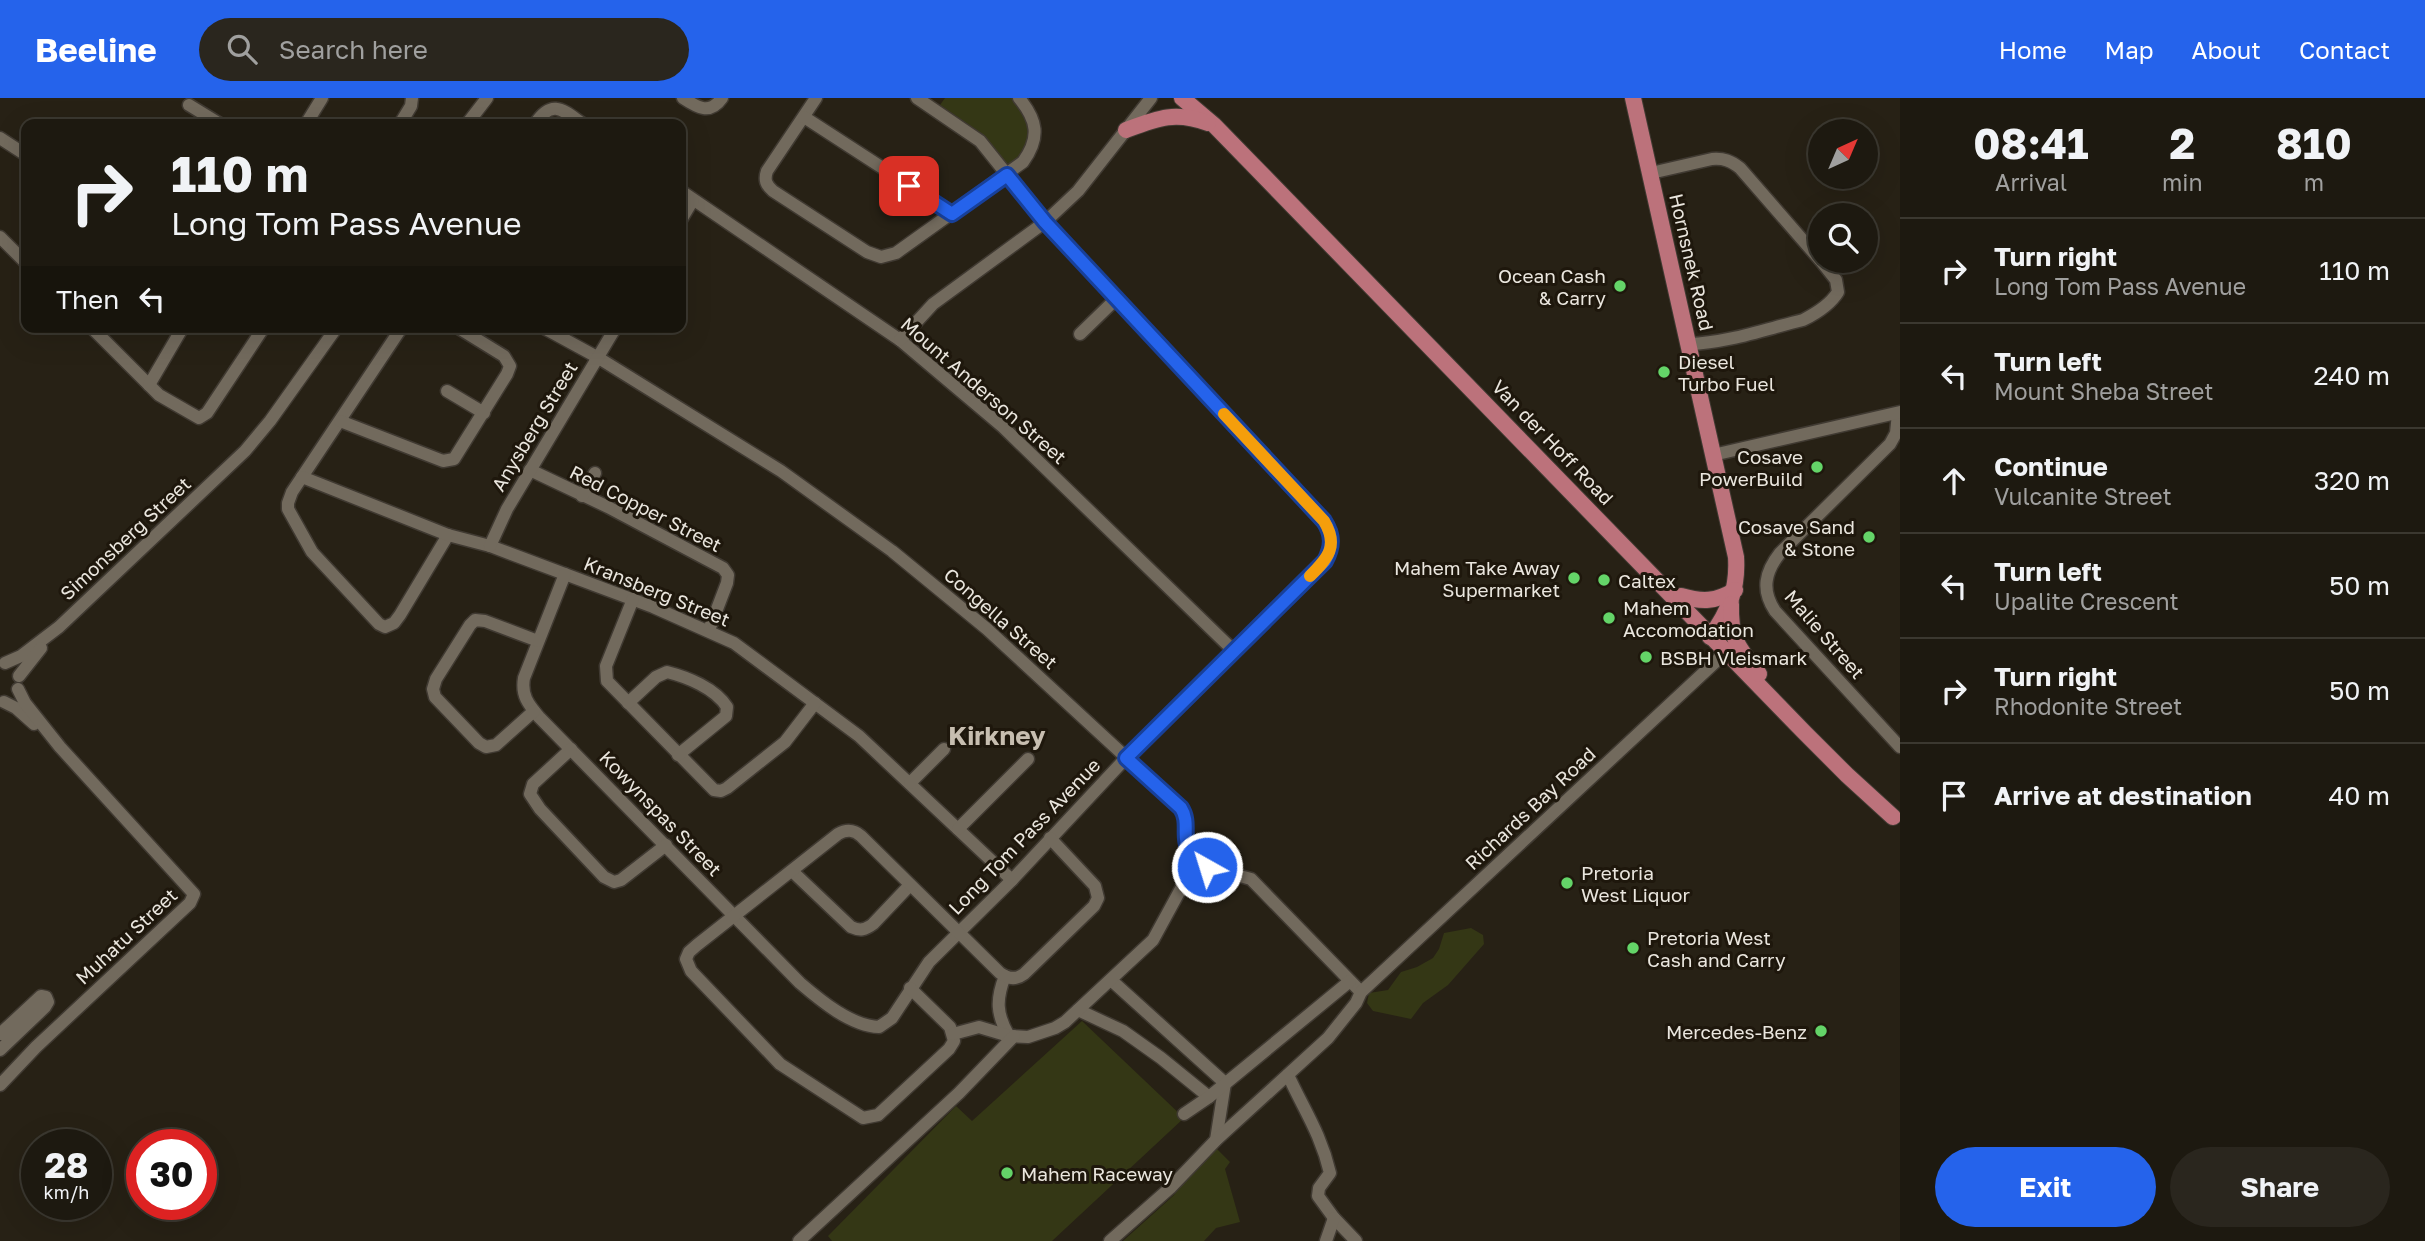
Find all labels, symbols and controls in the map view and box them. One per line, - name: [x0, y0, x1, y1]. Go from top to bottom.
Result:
- search box: [199, 18, 689, 81]
- text: Beeline: [35, 30, 157, 69]
- icon: search: [223, 30, 261, 68]
- text: Search here: [279, 34, 428, 65]
- text: Home: [1999, 35, 2067, 64]
- text: Map: [2105, 35, 2154, 64]
- text: About: [2192, 35, 2261, 64]
- text: Contact: [2299, 35, 2390, 64]
- text: 08:41: [1973, 118, 2089, 168]
- text: 2: [2170, 118, 2195, 168]
- text: 810: [2276, 118, 2352, 168]
- north arrow: [1808, 119, 1878, 189]
- map controls: [1808, 119, 1878, 273]
- text: 110 m: [171, 144, 308, 203]
- icon: right: [56, 147, 147, 238]
- pin: [879, 156, 939, 216]
- icon: arrive: [890, 167, 928, 205]
- text: Arrival: [1995, 168, 2067, 196]
- text: min: [2162, 168, 2203, 196]
- text: m: [2304, 168, 2324, 196]
- street label: Hornsnek Road: [1665, 191, 1719, 333]
- button: search: [1808, 203, 1878, 273]
- text: Long Tom Pass Avenue: [171, 204, 522, 242]
- text: Turn right: [1994, 241, 2117, 272]
- icon: right: [1935, 252, 1973, 290]
- text: 110 m: [2319, 255, 2390, 286]
- place label: Ocean Cash & Carry: [1498, 264, 1606, 309]
- text: Long Tom Pass Avenue: [1994, 272, 2246, 300]
- marker: Ocean Cash & Carry: [1612, 278, 1628, 294]
- icon: left: [133, 280, 171, 318]
- text: Then: [56, 284, 119, 315]
- street label: Mount Anderson Street: [897, 312, 1071, 468]
- text: Turn left: [1994, 346, 2102, 377]
- place label: Diesel Turbo Fuel: [1678, 350, 1775, 395]
- street label: Anysberg Street: [486, 357, 582, 495]
- icon: left: [1935, 357, 1973, 395]
- text: 240 m: [2313, 360, 2390, 391]
- marker: Diesel Turbo Fuel: [1656, 364, 1672, 380]
- street label: Van der Hoff Road: [1488, 375, 1618, 509]
- text: Mount Sheba Street: [1994, 377, 2214, 405]
- place label: Cosave PowerBuild: [1699, 445, 1803, 490]
- text: Continue: [1994, 451, 2108, 482]
- marker: Cosave PowerBuild: [1809, 459, 1825, 475]
- street label: Red Copper Street: [566, 460, 726, 556]
- icon: ahead: [1935, 462, 1973, 500]
- text: 320 m: [2314, 465, 2390, 496]
- street label: Simonsberg Street: [55, 472, 195, 604]
- text: Vulcanite Street: [1994, 482, 2172, 510]
- place label: Cosave Sand & Stone: [1738, 515, 1855, 560]
- marker: Cosave Sand & Stone: [1861, 529, 1877, 545]
- street label: Kransberg Street: [581, 551, 733, 631]
- place label: Mahem Take Away Supermarket: [1394, 556, 1560, 601]
- text: Turn left: [1994, 556, 2102, 587]
- street label: Congella Street: [940, 563, 1062, 673]
- icon: left: [1935, 567, 1973, 605]
- place label: Caltex: [1618, 569, 1676, 592]
- marker: Mahem Take Away Supermarket: [1566, 570, 1582, 586]
- text: 50 m: [2329, 570, 2390, 601]
- marker: Caltex: [1596, 572, 1612, 588]
- street label: Malie Street: [1780, 585, 1870, 683]
- text: Upalite Crescent: [1994, 587, 2179, 615]
- place label: Mahem Accomodation: [1623, 596, 1754, 641]
- marker: Mahem Accomodation: [1601, 610, 1617, 626]
- place label: BSBH Vleismark: [1660, 646, 1808, 669]
- marker: BSBH Vleismark: [1638, 649, 1654, 665]
- text: Turn right: [1994, 661, 2117, 692]
- icon: right: [1935, 672, 1973, 710]
- text: 50 m: [2329, 675, 2390, 706]
- text: Rhodonite Street: [1994, 692, 2182, 720]
- district label: Kirkney: [948, 720, 1046, 751]
- street label: Richards Bay Road: [1460, 742, 1600, 874]
- street label: Kowynspas Street: [595, 745, 727, 881]
- street label: Long Tom Pass Avenue: [943, 753, 1105, 919]
- icon: arrive: [1935, 777, 1973, 815]
- text: Arrive at destination: [1994, 780, 2252, 811]
- text: 40 m: [2329, 780, 2390, 811]
- position arrow: [1170, 830, 1244, 904]
- place label: Pretoria West Liquor: [1581, 861, 1690, 906]
- marker: Pretoria West Liquor: [1559, 875, 1575, 891]
- street label: Muhatu Street: [71, 883, 181, 989]
- place label: Pretoria West Cash and Carry: [1647, 926, 1786, 971]
- marker: Pretoria West Cash and Carry: [1625, 940, 1641, 956]
- place label: Mercedes-Benz: [1666, 1020, 1807, 1043]
- marker: Mercedes-Benz: [1813, 1023, 1829, 1039]
- speed limit sign: 30: [126, 1129, 217, 1220]
- text: 28: [45, 1144, 88, 1186]
- button: Exit: [1935, 1147, 2156, 1227]
- button: Share: [2170, 1147, 2390, 1227]
- place label: Mahem Raceway: [1021, 1162, 1173, 1185]
- marker: Mahem Raceway: [999, 1165, 1015, 1181]
- text: km/h: [44, 1181, 89, 1203]

